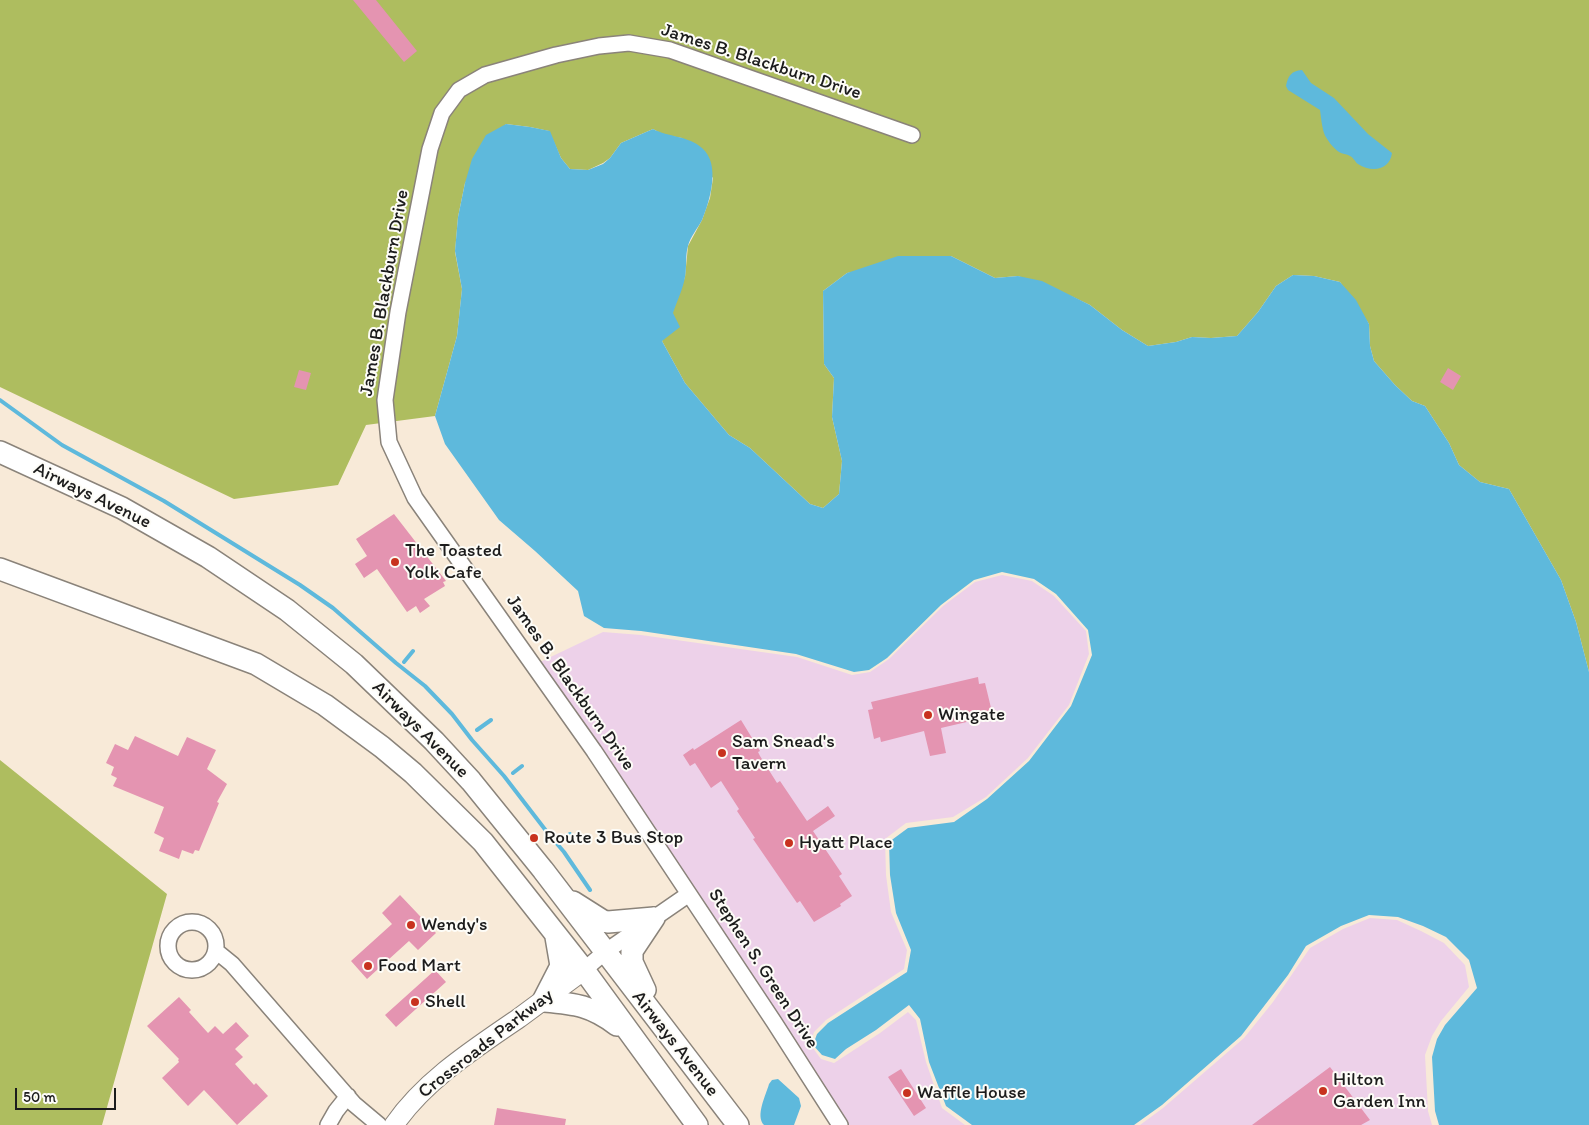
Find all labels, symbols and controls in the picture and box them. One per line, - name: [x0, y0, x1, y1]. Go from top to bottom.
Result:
- street label: James B. Blackburn Drive: [658, 19, 864, 105]
- street label: James B. Blackburn Drive: [356, 188, 414, 398]
- street label: Airways Avenue: [29, 458, 155, 534]
- place label: The Toasted Yolk Cafe: [405, 540, 502, 584]
- marker: The Toasted Yolk Cafe: [389, 556, 401, 568]
- street label: James B. Blackburn Drive: [501, 591, 639, 775]
- street label: Airways Avenue: [367, 677, 473, 783]
- place label: Wingate: [938, 704, 1005, 726]
- marker: Wingate: [922, 709, 934, 721]
- place label: Sam Snead's Tavern: [732, 731, 835, 775]
- marker: Sam Snead's Tavern: [716, 747, 728, 759]
- place label: Route 3 Bus Stop: [544, 827, 683, 849]
- marker: Route 3 Bus Stop: [528, 832, 540, 844]
- place label: Hyatt Place: [799, 832, 892, 854]
- marker: Hyatt Place: [783, 837, 795, 849]
- street label: Stephen S. Green Drive: [703, 885, 823, 1053]
- place label: Wendy's: [421, 914, 488, 936]
- marker: Wendy's: [405, 919, 417, 931]
- place label: Food Mart: [378, 955, 461, 977]
- marker: Food Mart: [362, 960, 374, 972]
- street label: Crossroads Parkway: [414, 984, 558, 1104]
- street label: Airways Avenue: [627, 987, 723, 1101]
- place label: Shell: [425, 991, 466, 1013]
- marker: Shell: [409, 996, 421, 1008]
- place label: Hilton Garden Inn: [1333, 1069, 1426, 1113]
- scale bar: [18, 1078, 119, 1110]
- place label: Waffle House: [917, 1082, 1026, 1104]
- marker: Hilton Garden Inn: [1317, 1085, 1329, 1097]
- marker: Waffle House: [901, 1087, 913, 1099]
- text: 50 m: [23, 1088, 56, 1106]

